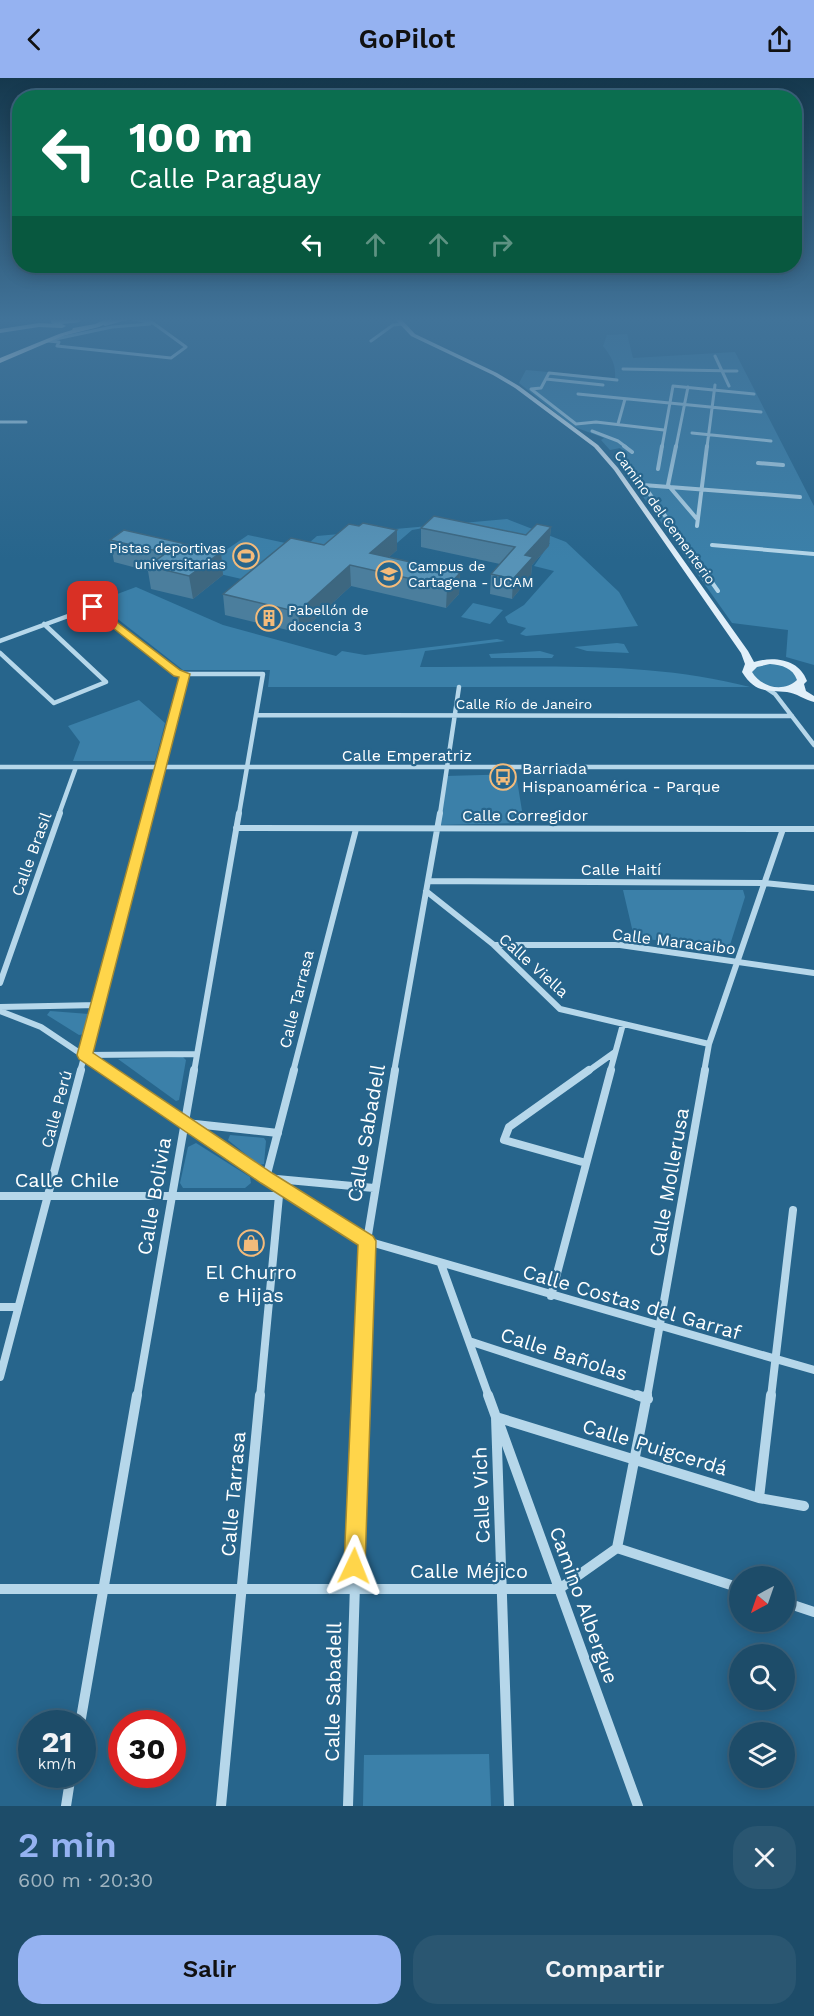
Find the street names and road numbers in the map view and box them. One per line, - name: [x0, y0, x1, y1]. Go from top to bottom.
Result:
- street label: Camino del Cementerio: [611, 447, 719, 587]
- street label: Calle Río de Janeiro: [456, 696, 592, 712]
- street label: Calle Emperatriz: [342, 746, 472, 765]
- street label: Calle Corregidor: [462, 806, 588, 825]
- street label: Calle Brasil: [8, 810, 55, 899]
- street label: Calle Haití: [581, 860, 661, 879]
- street label: Calle Maracaibo: [611, 924, 737, 959]
- street label: Calle Viella: [495, 929, 572, 1001]
- street label: Calle Tarrasa: [275, 948, 318, 1050]
- street label: Calle Sabadell: [342, 1062, 390, 1204]
- street label: Calle Perú: [37, 1068, 76, 1150]
- street label: Calle Mollerusa: [644, 1106, 694, 1258]
- street label: Calle Bolivia: [132, 1135, 176, 1257]
- street label: Calle Chile: [15, 1168, 119, 1192]
- street label: Calle Costas del Garraf: [520, 1259, 744, 1345]
- street label: Calle Bañolas: [497, 1322, 631, 1386]
- street label: Calle Puigcerdá: [579, 1414, 731, 1480]
- street label: Calle Tarrasa: [216, 1430, 250, 1558]
- street label: Calle Vich: [467, 1446, 495, 1544]
- street label: Camino Albergue: [544, 1523, 624, 1687]
- street label: Calle Méjico: [410, 1559, 528, 1583]
- street label: Calle Sabadell: [320, 1622, 346, 1762]

